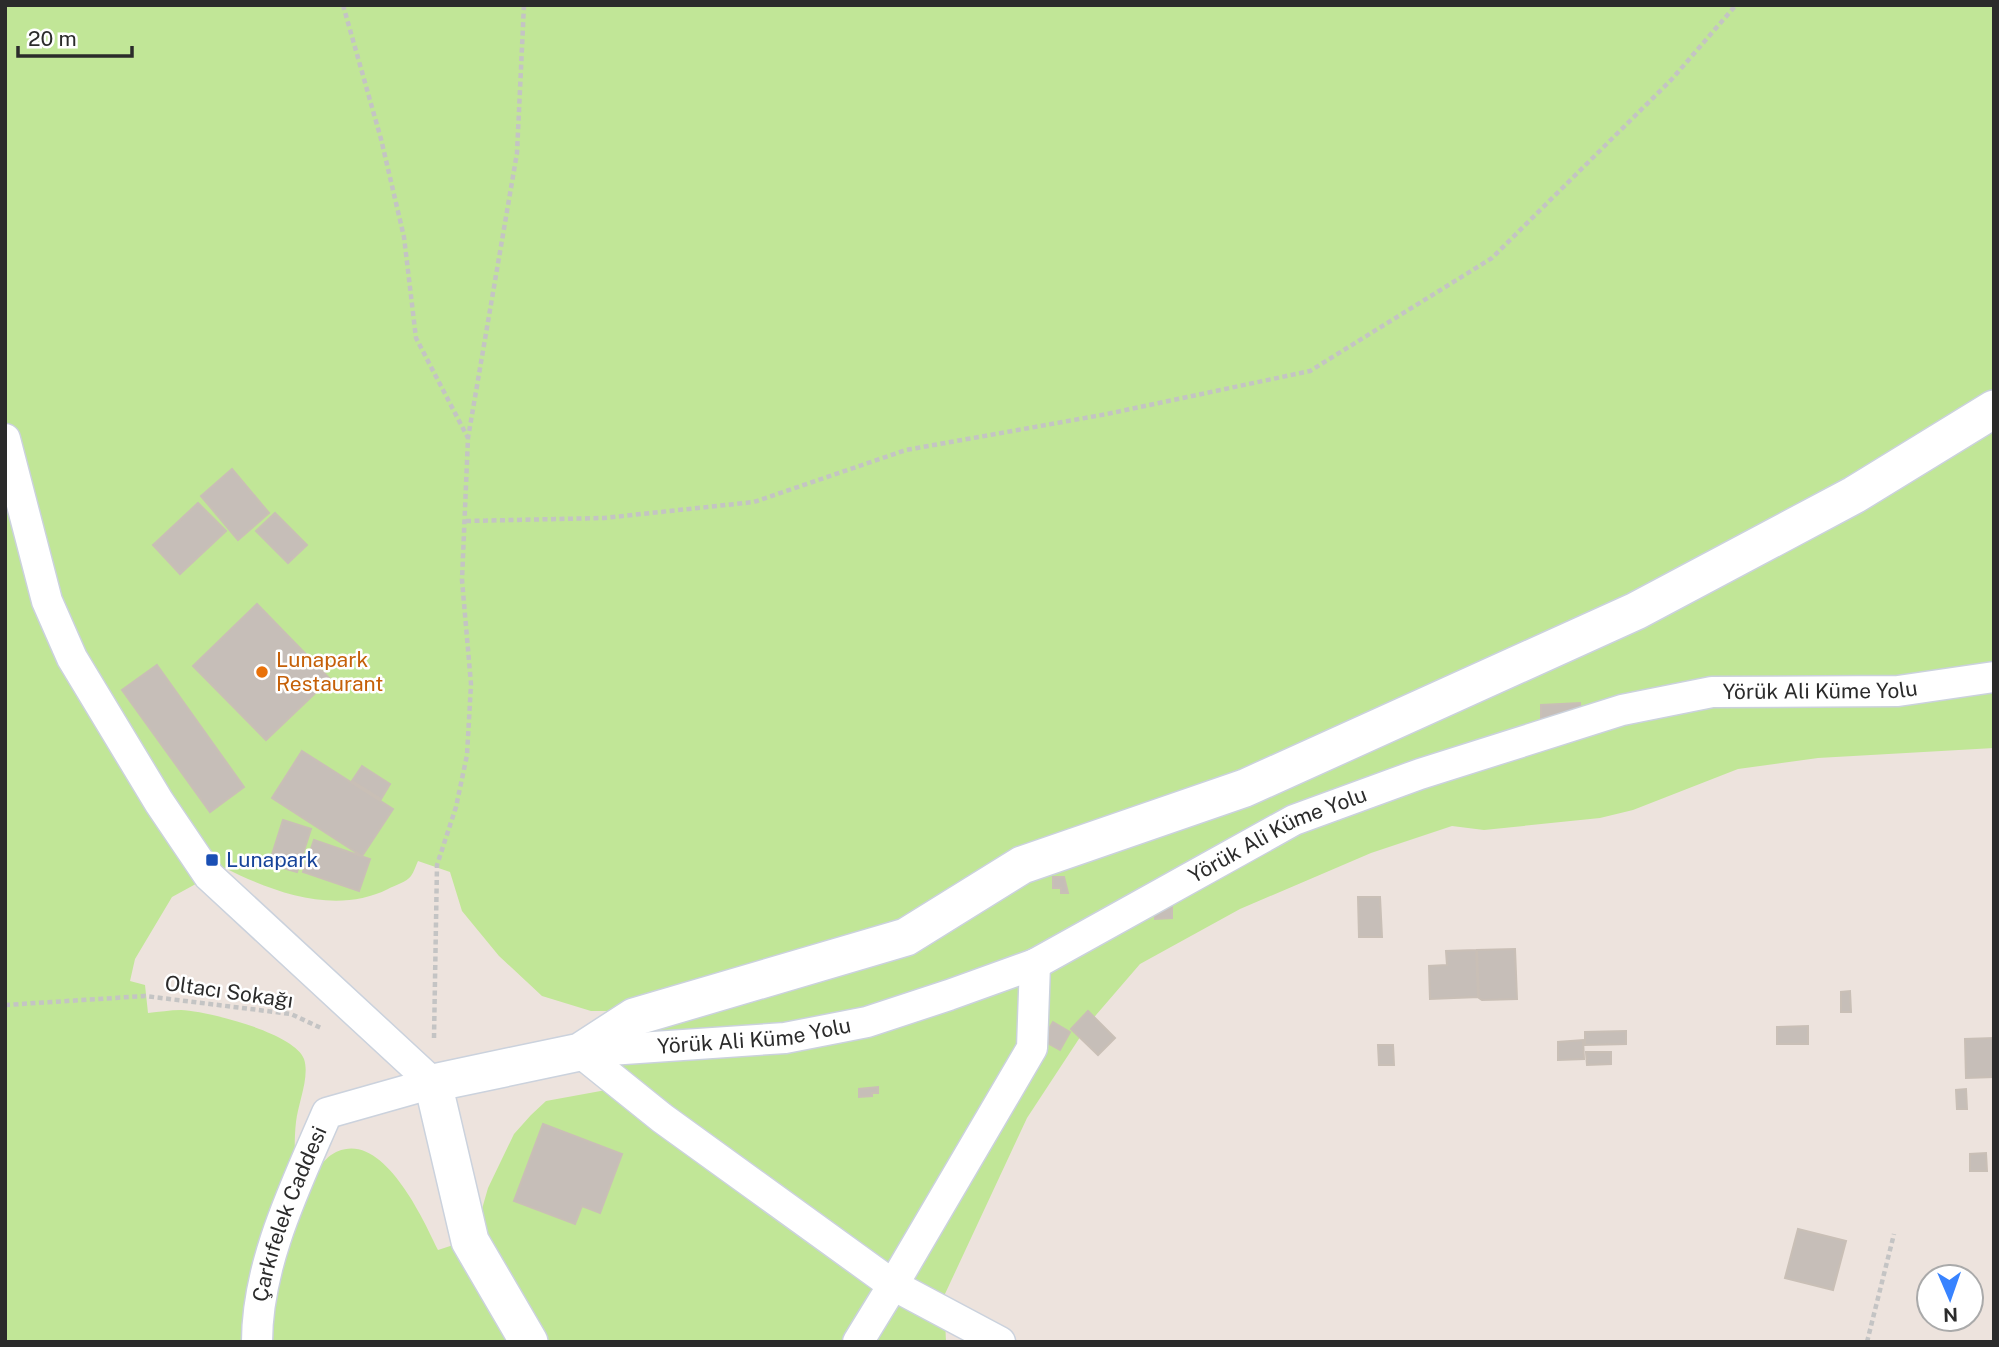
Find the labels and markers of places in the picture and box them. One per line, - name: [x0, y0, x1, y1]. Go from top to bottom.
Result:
- place label: Lunapark Restaurant: [276, 647, 383, 696]
- marker: Lunapark Restaurant: [254, 664, 270, 680]
- place label: Lunapark: [226, 847, 318, 872]
- marker: Lunapark: [204, 852, 220, 868]

